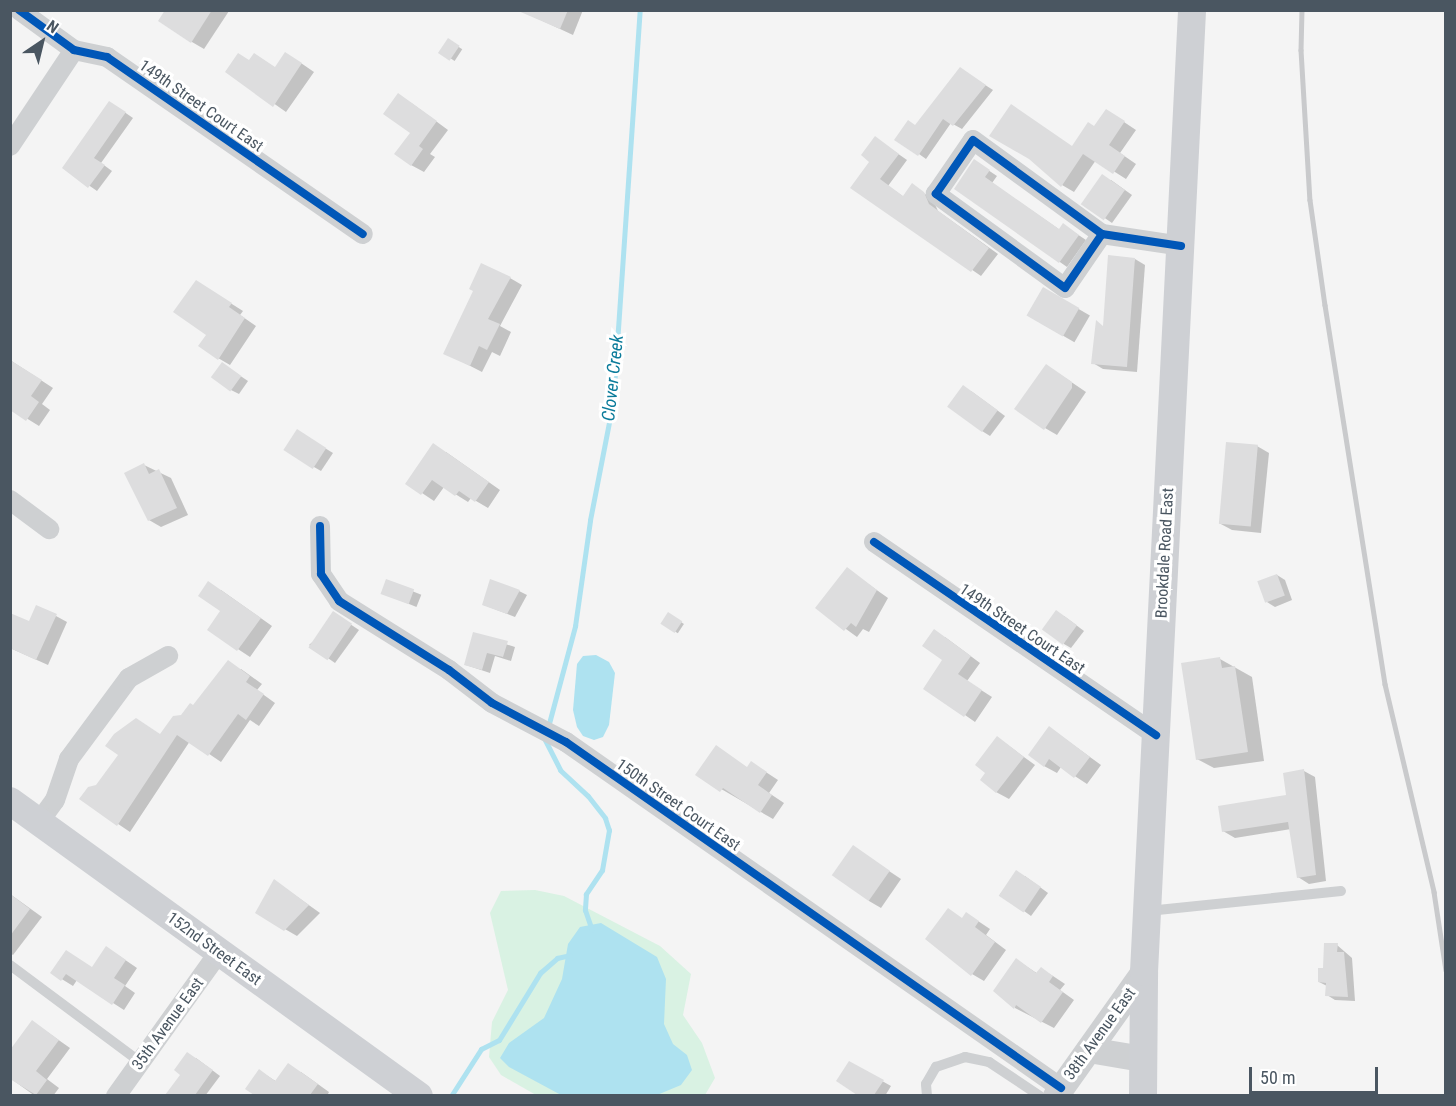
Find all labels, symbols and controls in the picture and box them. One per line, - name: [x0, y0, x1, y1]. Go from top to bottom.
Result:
- north arrow: [12, 12, 72, 72]
- text: N: [43, 16, 62, 37]
- street label: 149th Street Court East: [135, 56, 267, 156]
- water label: Clover Creek: [598, 334, 628, 422]
- street label: Brookdale Road East: [1152, 487, 1178, 619]
- street label: 149th Street Court East: [956, 580, 1088, 678]
- street label: 150th Street Court East: [612, 755, 744, 855]
- street label: 152nd Street East: [163, 908, 265, 990]
- street label: 35th Avenue East: [128, 974, 208, 1074]
- street label: 38th Avenue East: [1060, 984, 1140, 1084]
- scale bar: [1252, 1055, 1381, 1093]
- text: 50 m: [1260, 1067, 1295, 1088]

